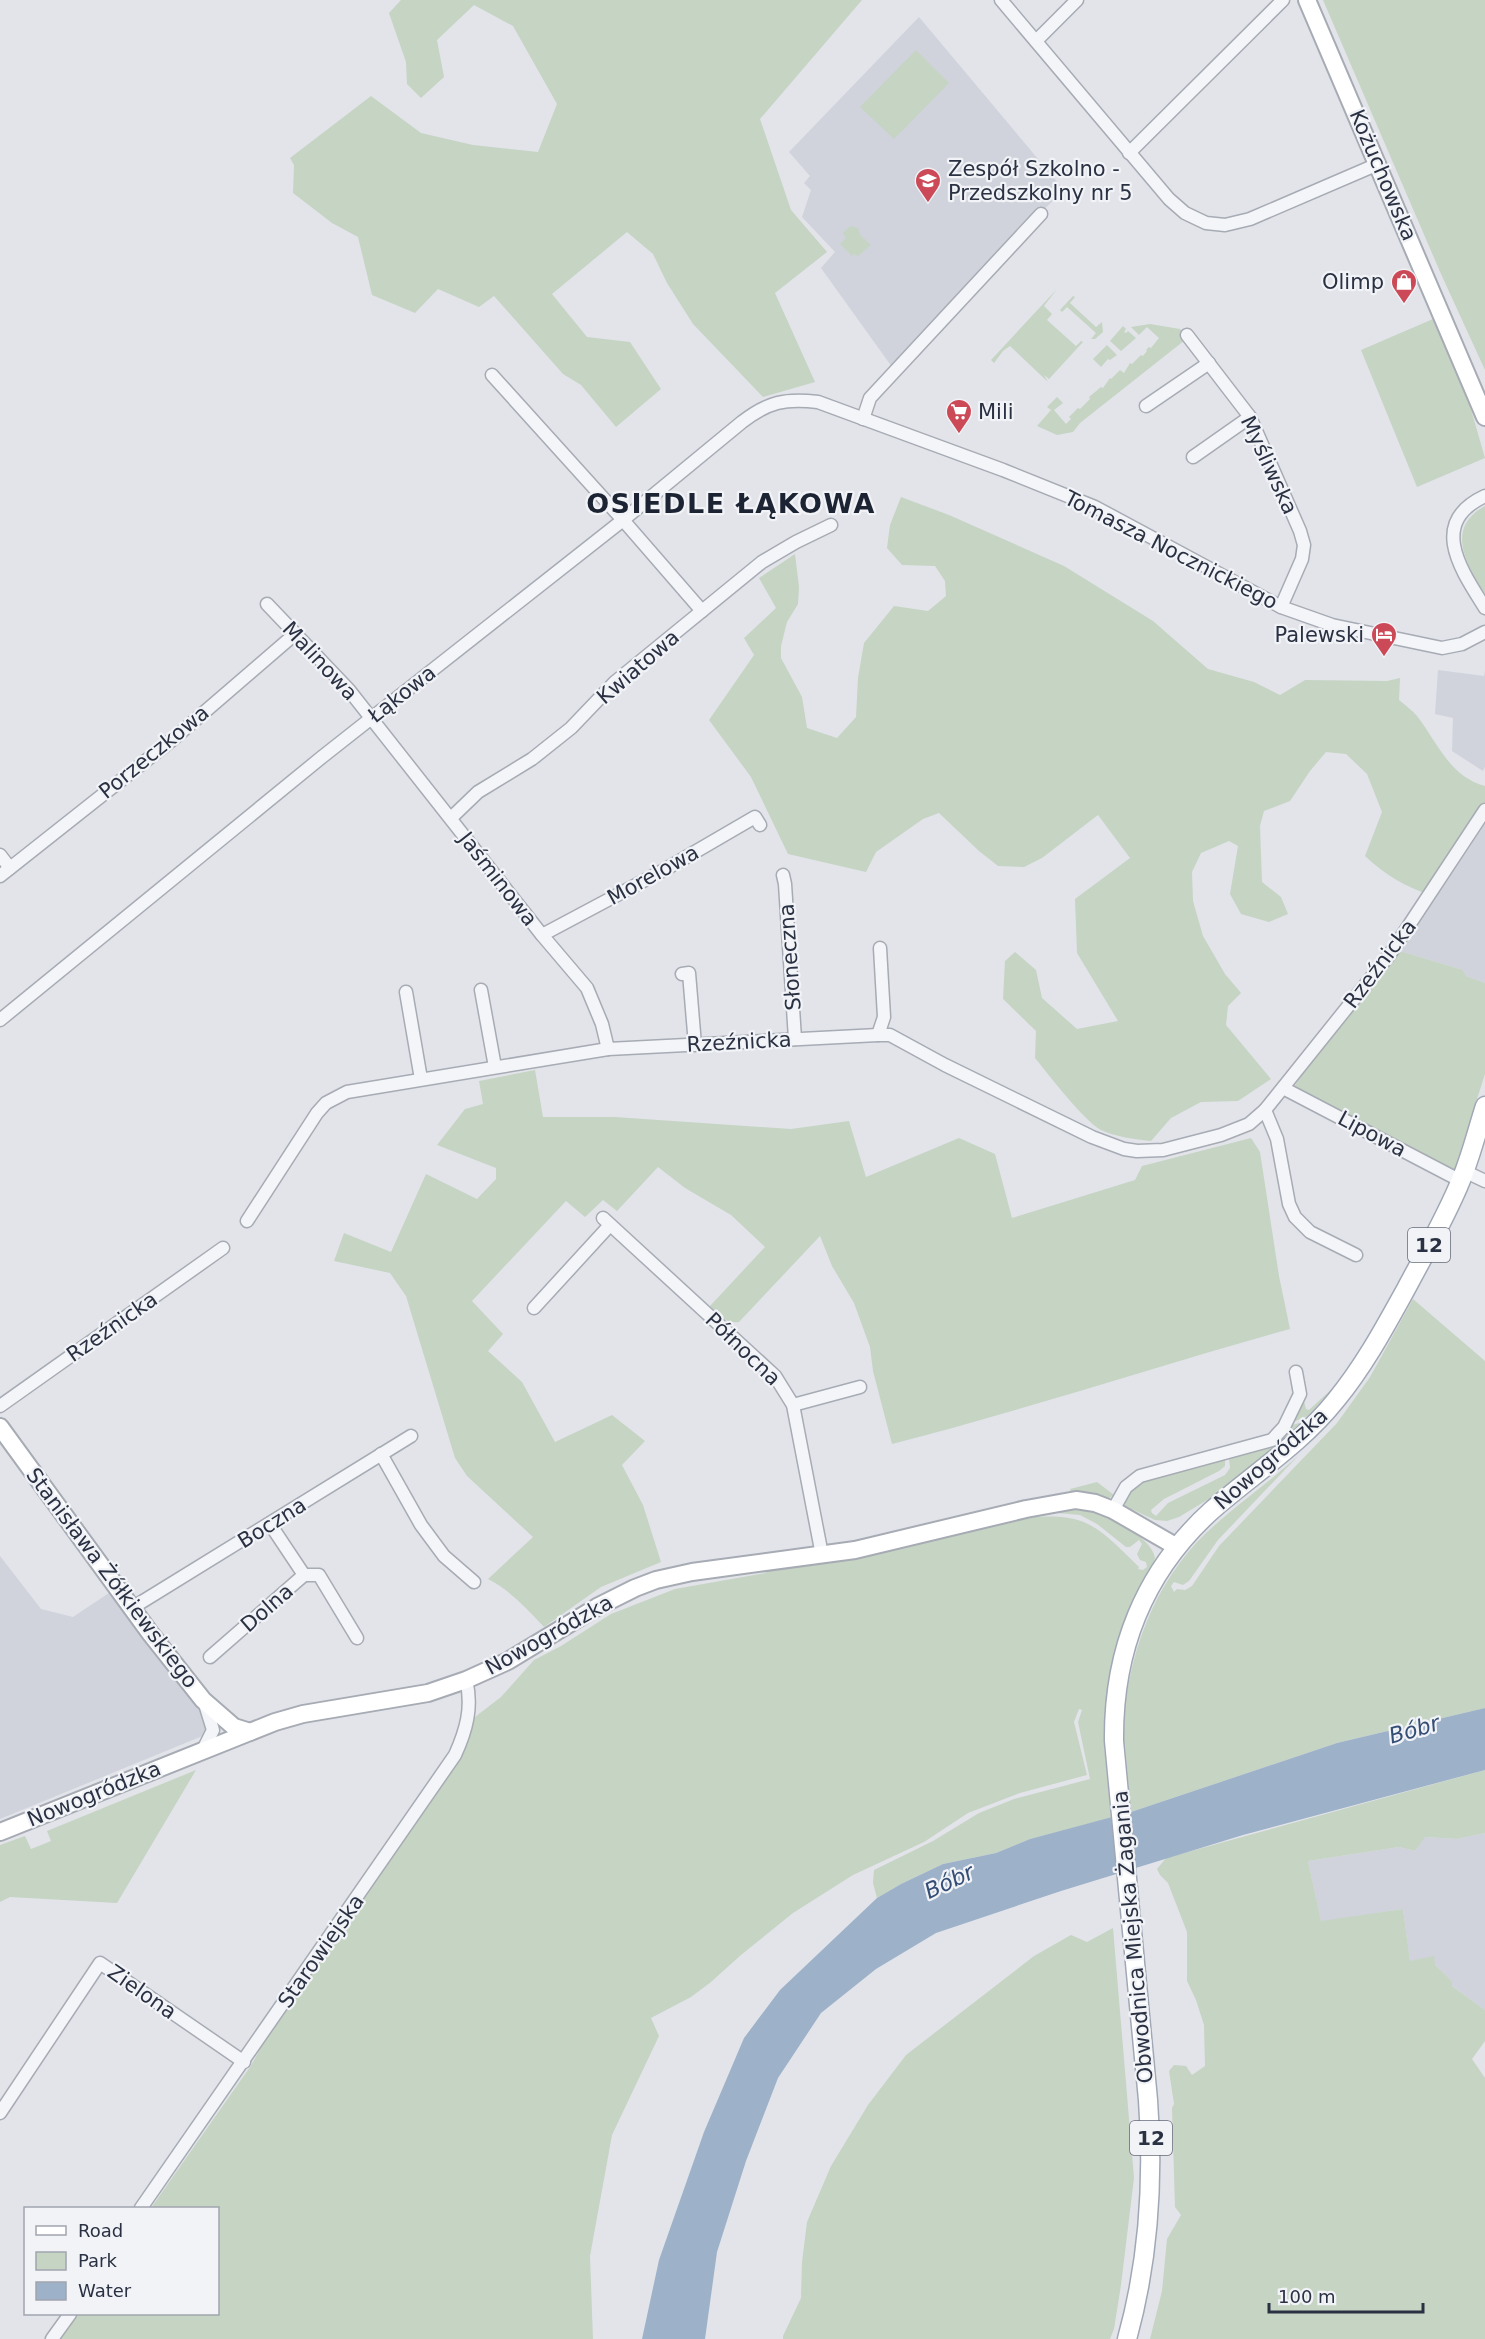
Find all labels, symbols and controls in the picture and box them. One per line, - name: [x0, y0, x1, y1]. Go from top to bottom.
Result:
- street label: Kożuchowska: [1345, 106, 1421, 244]
- place label: Zespół Szkolno - Przedszkolny nr 5: [948, 157, 1133, 205]
- school or university icon: Zespół Szkolno - Przedszkolny nr 5: [913, 166, 943, 204]
- shop icon: Olimp: [1389, 267, 1419, 305]
- place label: Olimp: [1322, 270, 1384, 294]
- supermarket icon: Mili: [944, 397, 974, 435]
- place label: Mili: [978, 400, 1014, 424]
- street label: Myśliwska: [1236, 412, 1302, 518]
- street label: Tomasza Nocznickiego: [1060, 485, 1282, 614]
- district label: OSIEDLE ŁĄKOWA: [586, 488, 876, 519]
- street label: Malinowa: [278, 617, 362, 705]
- hotel icon: Palewski: [1369, 620, 1399, 658]
- place label: Palewski: [1275, 623, 1364, 647]
- street label: Kwiatowa: [592, 625, 684, 709]
- street label: Łąkowa: [363, 660, 441, 728]
- street label: Porzeczkowa: [94, 700, 214, 804]
- street label: Jaśminowa: [453, 826, 542, 931]
- street label: Morelowa: [603, 840, 703, 910]
- street label: Słoneczna: [774, 903, 806, 1011]
- street label: Rzeźnicka: [1339, 915, 1421, 1013]
- street label: Rzeźnicka: [686, 1027, 792, 1057]
- street label: Lipowa: [1334, 1106, 1410, 1162]
- road number: 12: [1408, 1228, 1450, 1262]
- street label: Rzeźnicka: [62, 1287, 162, 1367]
- street label: Północna: [701, 1308, 785, 1390]
- street label: Nowogródzka: [1210, 1403, 1332, 1515]
- street label: Stanisława Żółkiewskiego: [21, 1463, 203, 1693]
- street label: Boczna: [233, 1493, 311, 1553]
- street label: Dolna: [236, 1579, 298, 1637]
- street label: Nowogródzka: [481, 1590, 617, 1680]
- water label: Bóbr: [1386, 1710, 1444, 1749]
- street label: Nowogródzka: [24, 1756, 164, 1832]
- street label: Obwodnica Miejska Żagania: [1107, 1790, 1158, 2085]
- water label: Bóbr: [921, 1858, 980, 1904]
- street label: Starowiejska: [273, 1890, 369, 2012]
- street label: Zielona: [103, 1960, 181, 2024]
- road number: 12: [1130, 2121, 1172, 2155]
- legend: [24, 2207, 219, 2315]
- text: Road: [78, 2220, 123, 2241]
- text: Park: [78, 2250, 117, 2271]
- scale bar: [1269, 2276, 1424, 2314]
- text: Water: [78, 2280, 132, 2301]
- text: 100 m: [1278, 2286, 1336, 2307]

